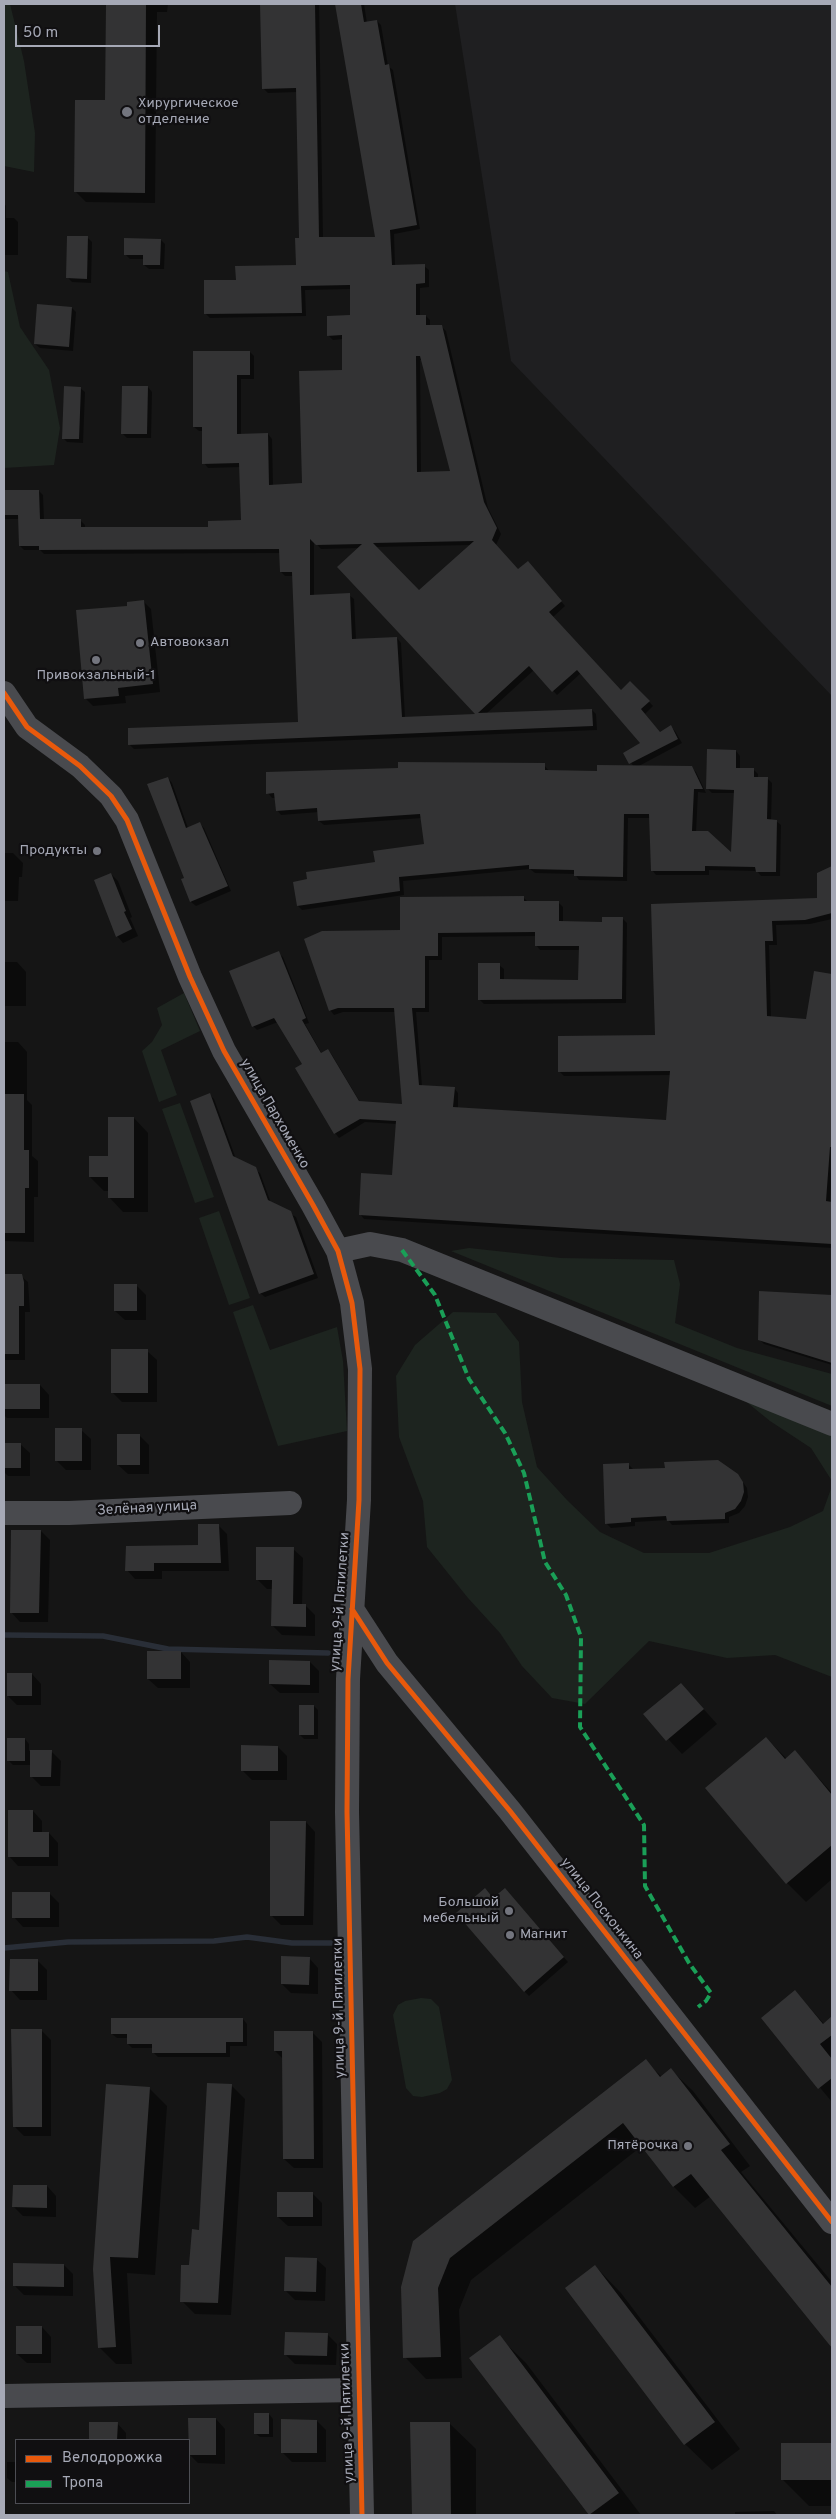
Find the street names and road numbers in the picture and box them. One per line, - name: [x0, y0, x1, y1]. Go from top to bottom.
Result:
- street label: улица Пархоменко: [236, 1056, 312, 1172]
- street label: Зелёная улица: [97, 1498, 197, 1520]
- street label: улица 9-й Пятилетки: [328, 1531, 354, 1673]
- street label: улица Посконкина: [556, 1855, 646, 1963]
- street label: улица 9-й Пятилетки: [330, 1938, 350, 2078]
- street label: улица 9-й Пятилетки: [337, 2343, 359, 2483]

